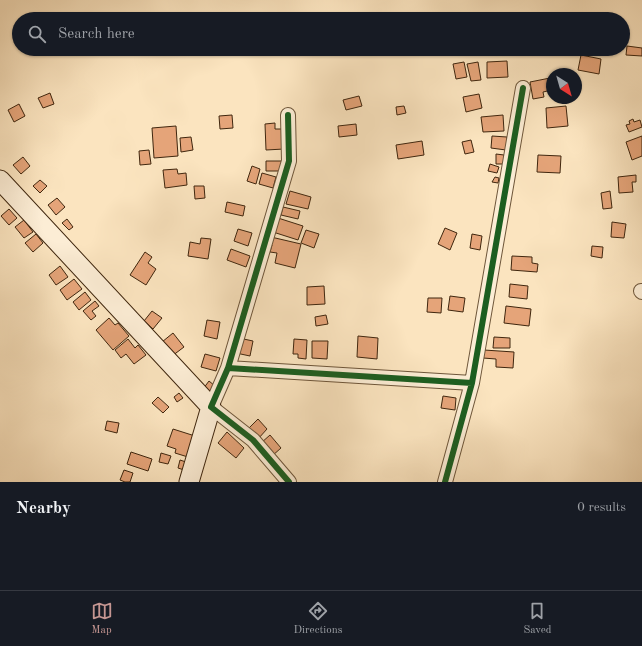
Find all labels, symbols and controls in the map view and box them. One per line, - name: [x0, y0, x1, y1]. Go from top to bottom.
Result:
- search box: [12, 12, 630, 56]
- icon: search: [26, 23, 48, 45]
- text: Search here: [58, 27, 135, 42]
- north arrow: [546, 68, 582, 104]
- text: Nearby: [16, 500, 71, 517]
- text: 0 results: [577, 501, 626, 514]
- tab: Map: [91, 600, 113, 638]
- tab: Directions: [294, 600, 342, 638]
- tab: Saved: [523, 600, 551, 638]

